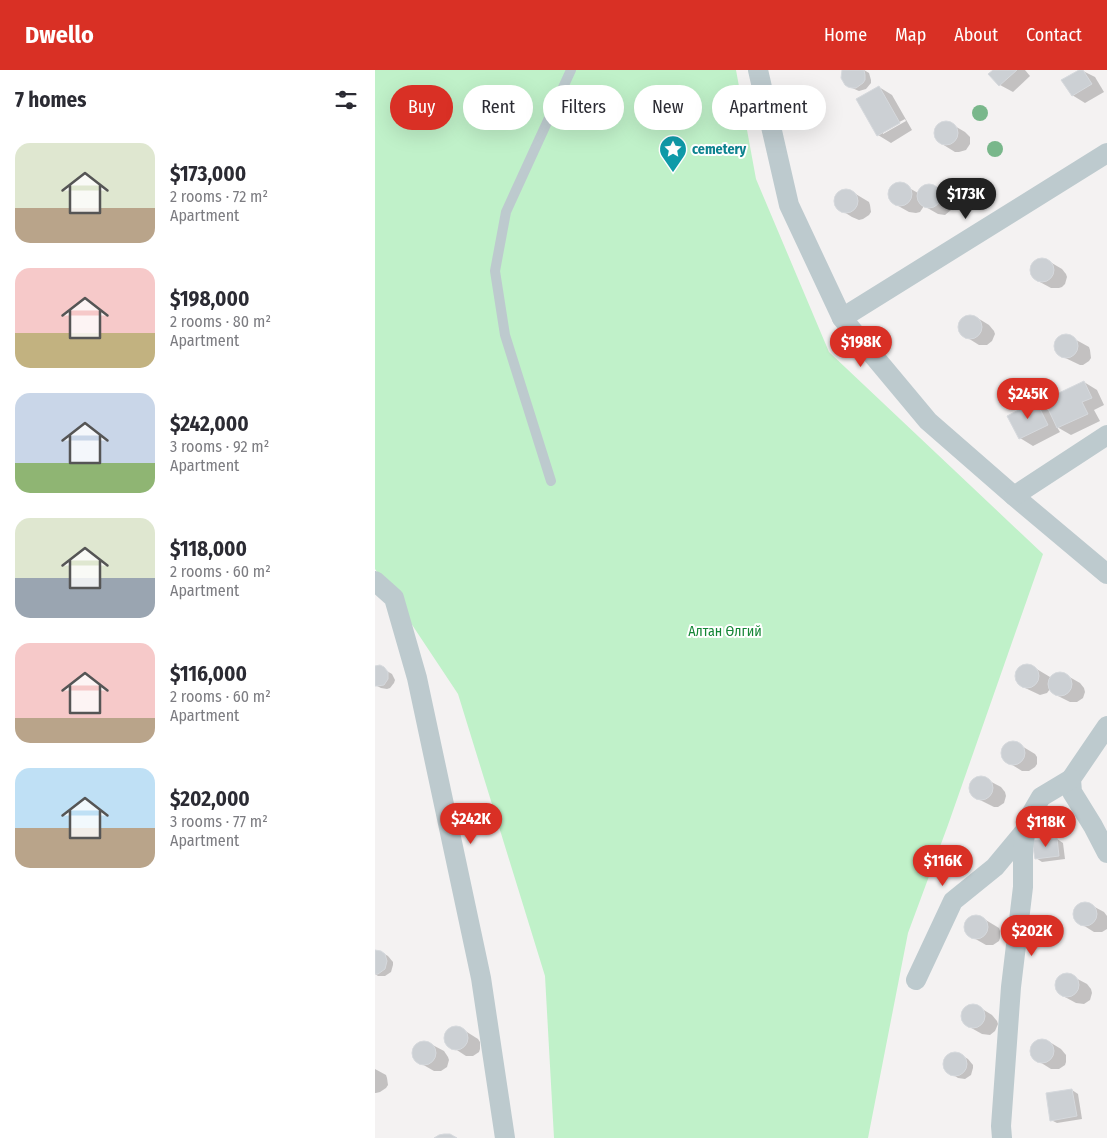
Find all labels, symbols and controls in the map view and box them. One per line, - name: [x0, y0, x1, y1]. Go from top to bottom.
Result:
- text: Dwello: [25, 21, 94, 49]
- text: Home: [824, 24, 867, 46]
- text: Map: [895, 24, 926, 46]
- text: About: [954, 24, 998, 46]
- text: Contact: [1026, 24, 1082, 46]
- chip: Buy: [390, 85, 453, 130]
- chip: Rent: [463, 85, 533, 130]
- chip: Filters: [543, 85, 624, 130]
- chip: New: [634, 85, 702, 130]
- chip: Apartment: [712, 85, 826, 130]
- icon: filters: [332, 86, 360, 114]
- text: 7 homes: [15, 87, 86, 113]
- place icon: cemetery: [658, 134, 688, 173]
- place label: cemetery: [692, 141, 747, 158]
- text: $173,000: [170, 161, 246, 187]
- icon: home: [55, 163, 115, 223]
- pin: $173K: [931, 178, 1001, 220]
- text: $173K: [947, 184, 985, 203]
- text: 2 rooms · 72 m²: [170, 187, 268, 206]
- text: Apartment: [170, 206, 239, 225]
- text: $198,000: [170, 286, 249, 312]
- icon: home: [55, 288, 115, 348]
- text: 2 rooms · 80 m²: [170, 312, 271, 331]
- pin: $198K: [826, 326, 896, 368]
- text: Apartment: [170, 331, 239, 350]
- text: $198K: [841, 332, 881, 351]
- pin: $245K: [993, 378, 1063, 420]
- text: $245K: [1008, 384, 1048, 403]
- text: $242,000: [170, 411, 249, 437]
- icon: home: [55, 413, 115, 473]
- text: 3 rooms · 92 m²: [170, 437, 269, 456]
- text: Apartment: [170, 456, 239, 475]
- text: $118,000: [170, 536, 247, 562]
- icon: home: [55, 538, 115, 598]
- text: 2 rooms · 60 m²: [170, 562, 271, 581]
- text: Apartment: [170, 581, 239, 600]
- park label: Алтан Өлгий: [688, 623, 762, 640]
- text: $116,000: [170, 661, 247, 687]
- icon: home: [55, 663, 115, 723]
- text: 2 rooms · 60 m²: [170, 687, 271, 706]
- text: Apartment: [170, 706, 239, 725]
- text: $202,000: [170, 786, 250, 812]
- icon: home: [55, 788, 115, 848]
- pin: $242K: [436, 802, 506, 845]
- pin: $118K: [1011, 806, 1081, 848]
- text: $242K: [451, 809, 491, 828]
- text: 3 rooms · 77 m²: [170, 812, 268, 831]
- text: $118K: [1027, 812, 1065, 831]
- text: Apartment: [170, 831, 239, 850]
- pin: $116K: [908, 844, 978, 887]
- text: $116K: [924, 851, 962, 870]
- pin: $202K: [997, 914, 1067, 957]
- text: $202K: [1012, 921, 1052, 940]

